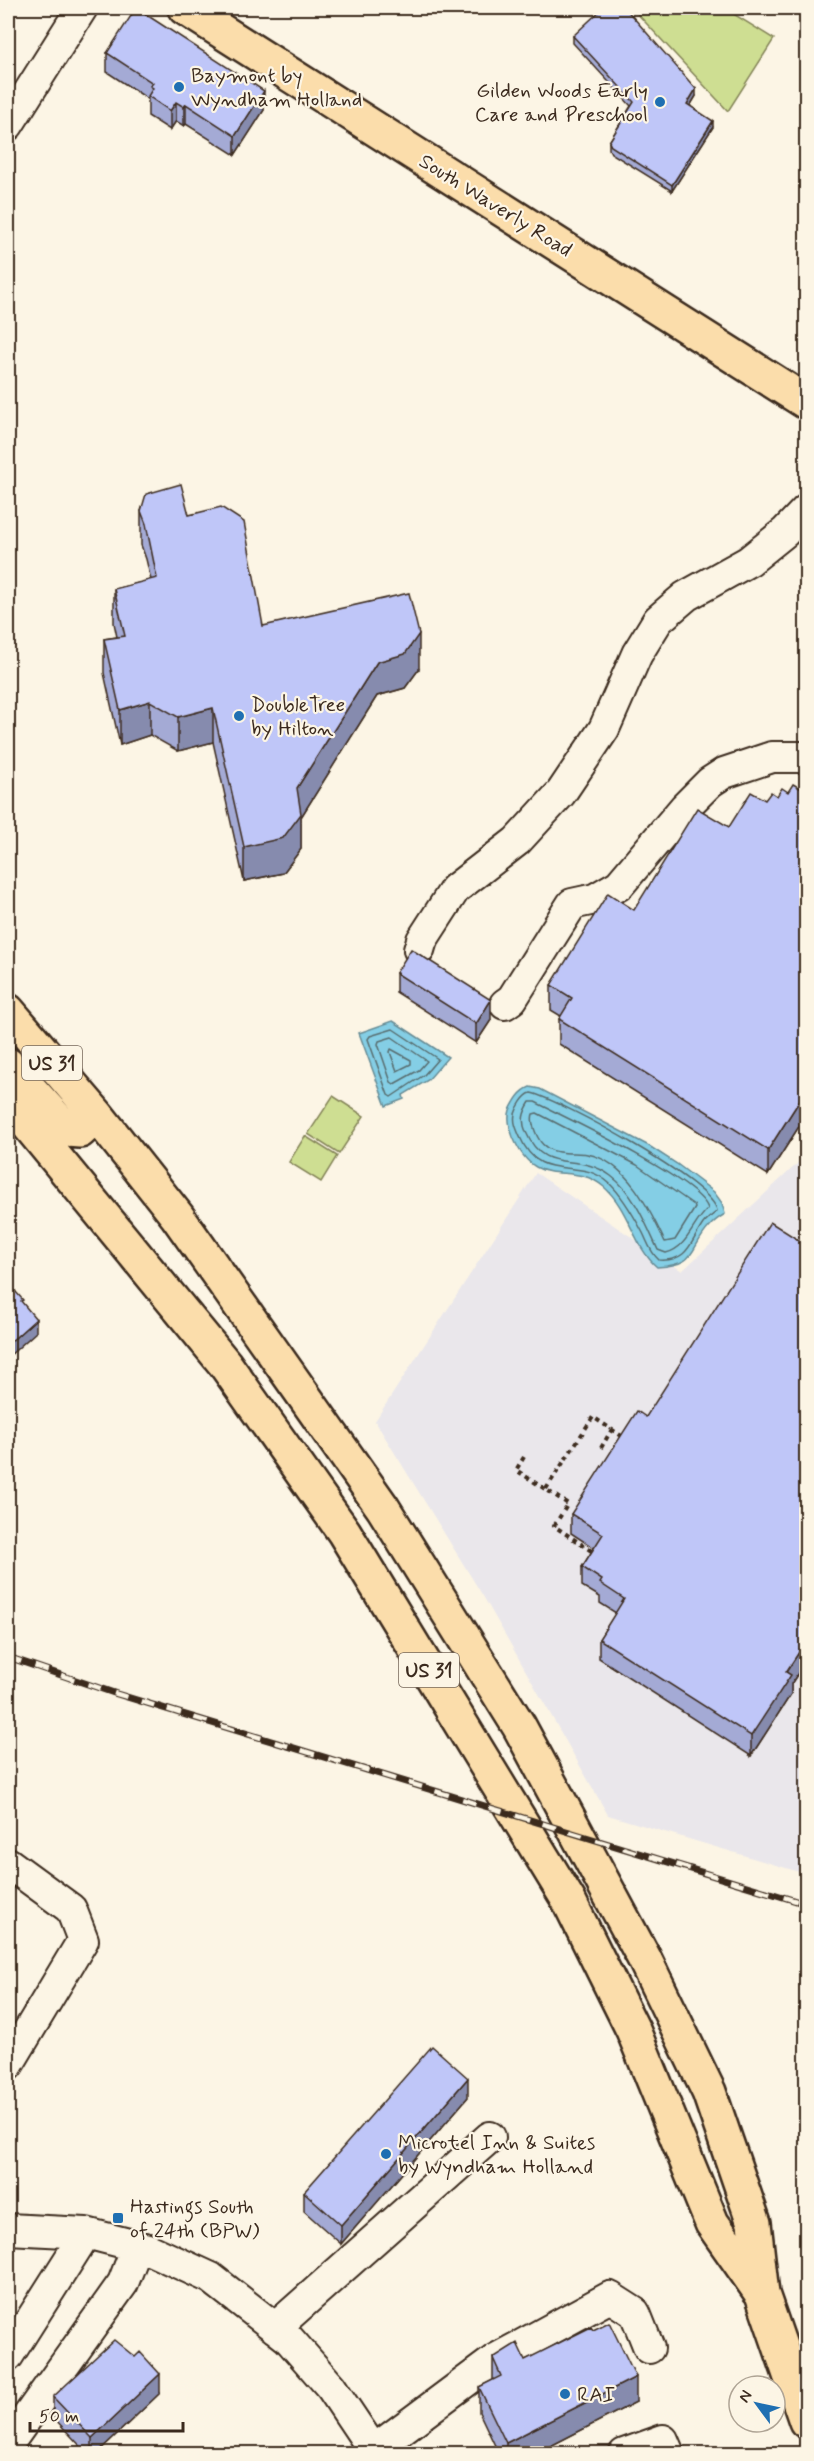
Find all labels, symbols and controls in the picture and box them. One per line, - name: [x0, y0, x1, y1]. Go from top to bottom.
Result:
- place label: Baymont by Wyndham Holland: [191, 62, 362, 114]
- place label: Gilden Woods Early Care and Preschool: [475, 77, 648, 129]
- marker: Baymont by Wyndham Holland: [172, 80, 186, 94]
- marker: Gilden Woods Early Care and Preschool: [653, 95, 667, 109]
- street label: South Waverly Road: [414, 147, 577, 264]
- place label: DoubleTree by Hilton: [251, 691, 345, 743]
- marker: DoubleTree by Hilton: [232, 709, 246, 723]
- road number: US 31: [22, 1046, 82, 1080]
- road number: US 31: [399, 1653, 459, 1687]
- place label: Microtel Inn & Suites by Wyndham Holland: [398, 2129, 595, 2181]
- marker: Microtel Inn & Suites by Wyndham Holland: [379, 2147, 393, 2161]
- place label: Hastings South of 24th (BPW): [130, 2193, 260, 2245]
- marker: Hastings South of 24th (BPW): [111, 2211, 125, 2225]
- north arrow: [727, 2374, 787, 2434]
- place label: RAI: [577, 2381, 615, 2409]
- text: N: [734, 2386, 757, 2407]
- marker: RAI: [558, 2387, 572, 2401]
- scale bar: [30, 2395, 183, 2433]
- text: 50 m: [39, 2405, 79, 2429]

